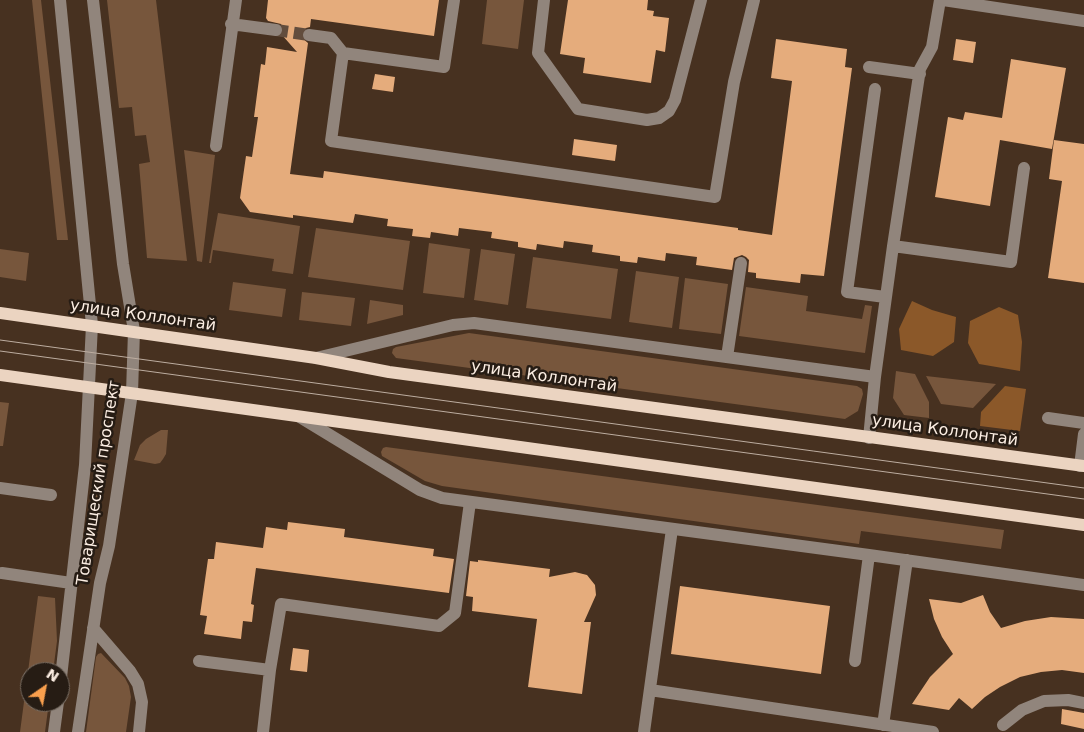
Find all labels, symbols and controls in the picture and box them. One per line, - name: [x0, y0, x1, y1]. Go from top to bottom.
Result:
- street label: улица Коллонтай: [69, 296, 217, 336]
- street label: улица Коллонтай: [470, 357, 618, 397]
- street label: Товарищеский проспект: [73, 379, 125, 587]
- street label: улица Коллонтай: [871, 411, 1019, 451]
- north arrow: [20, 662, 70, 712]
- text: N: [43, 665, 62, 685]

